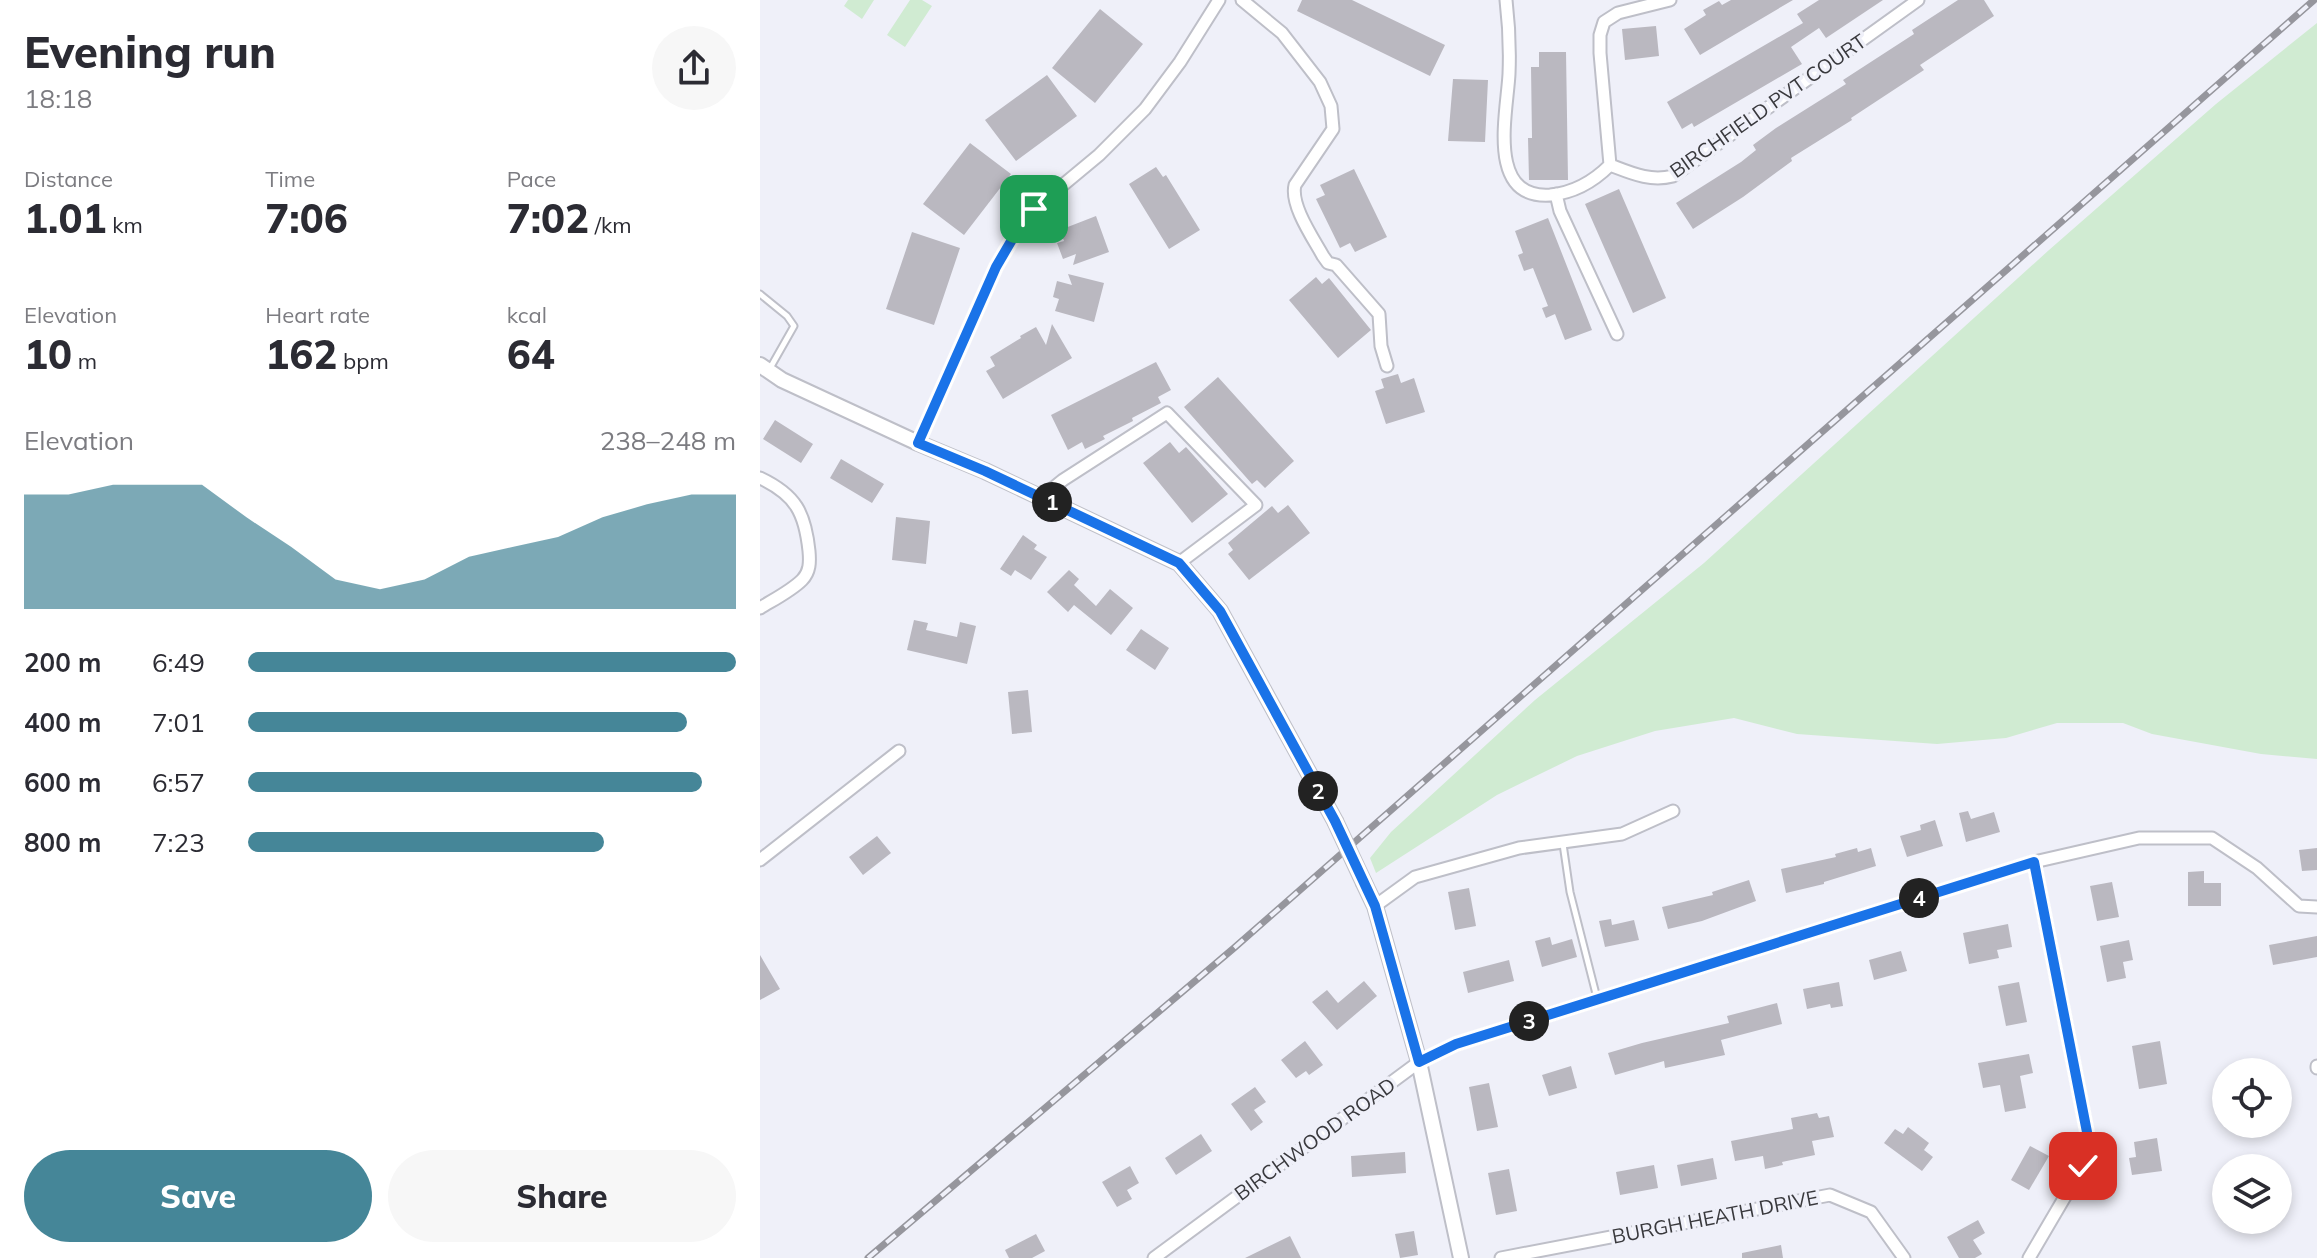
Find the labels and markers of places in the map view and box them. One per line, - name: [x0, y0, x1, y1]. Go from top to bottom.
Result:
- pin: [1000, 175, 1068, 243]
- pin: 1: [1032, 482, 1072, 522]
- pin: 2: [1298, 771, 1338, 811]
- pin: 4: [1899, 878, 1939, 918]
- pin: 3: [1509, 1001, 1549, 1041]
- pin: [2049, 1132, 2117, 1200]

